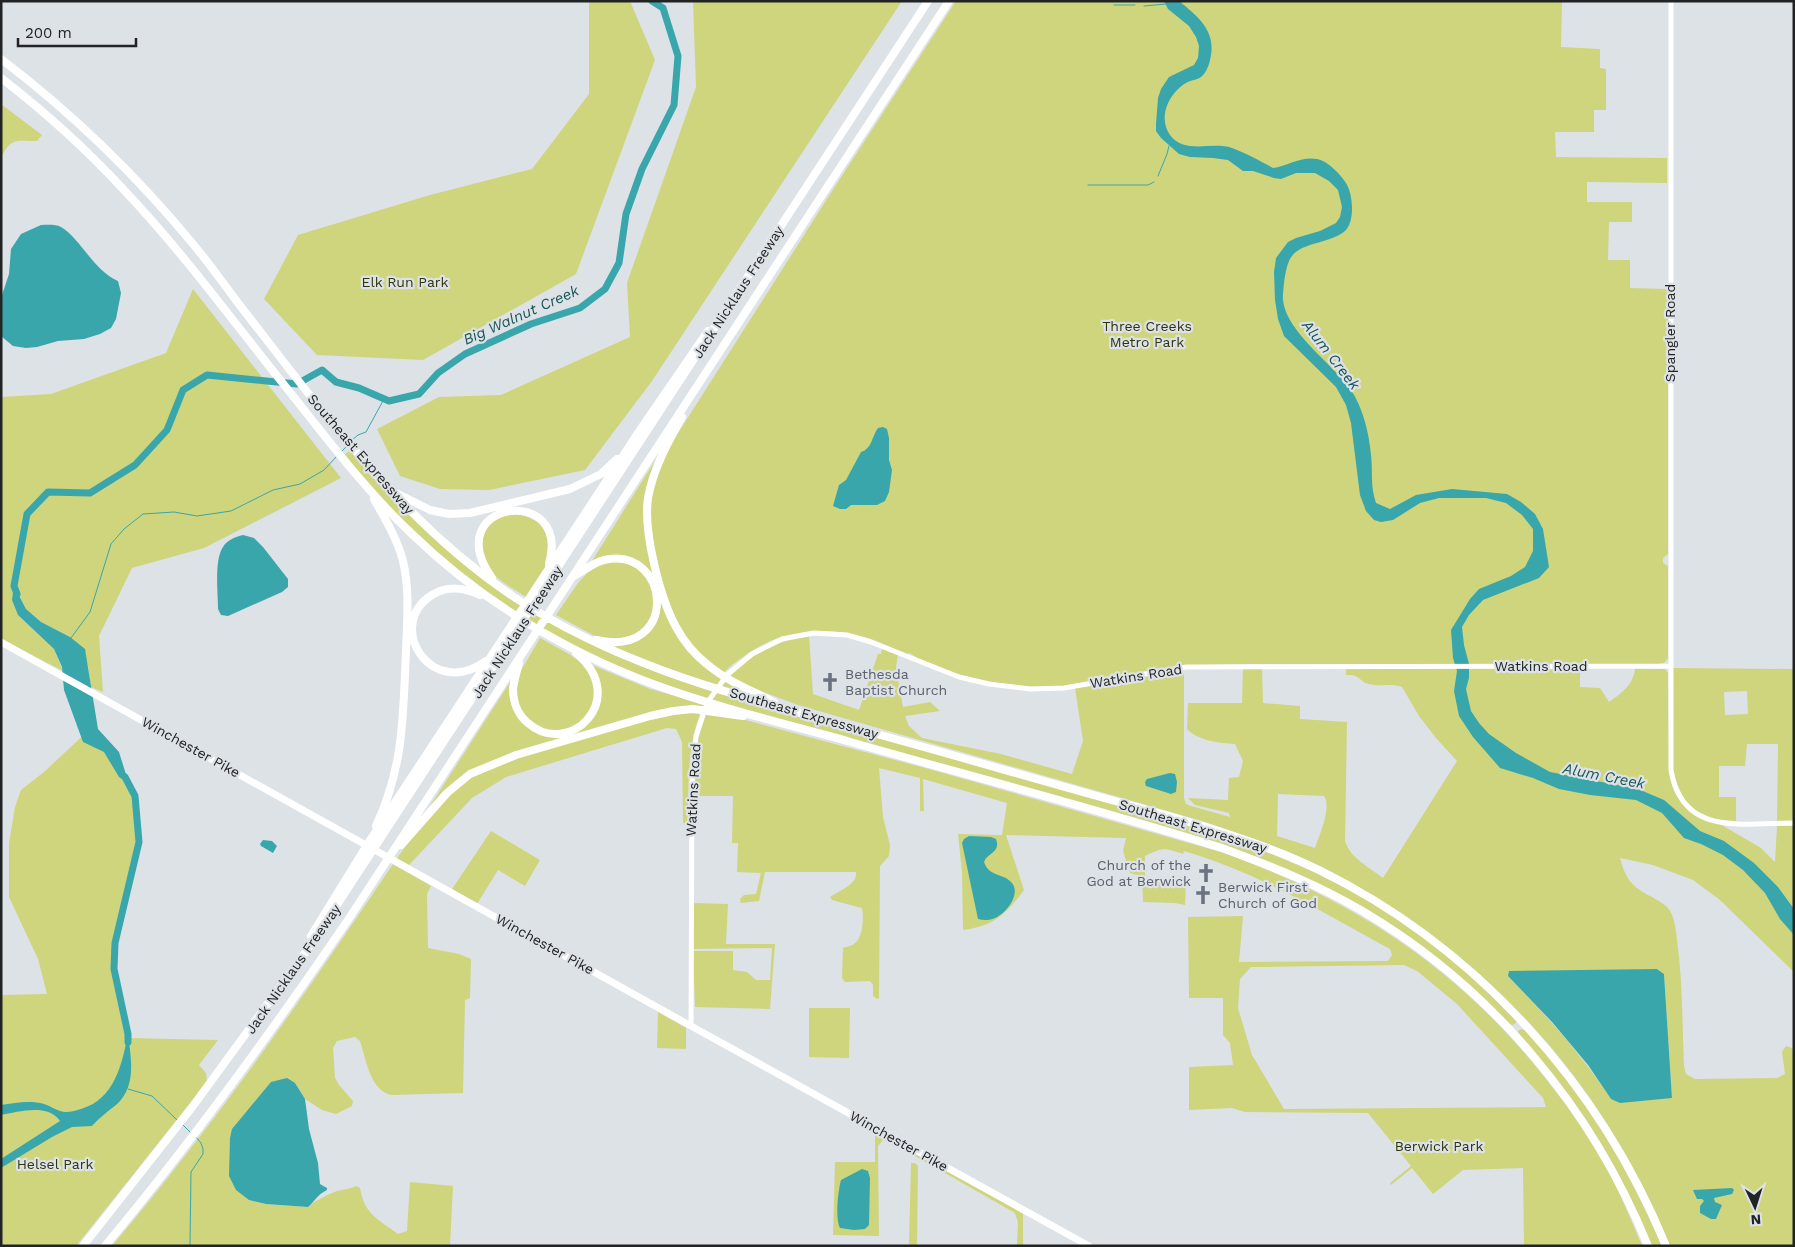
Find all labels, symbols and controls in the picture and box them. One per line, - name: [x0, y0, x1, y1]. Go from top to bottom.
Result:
- scale bar: [18, 15, 135, 47]
- text: 200 m: [25, 24, 72, 42]
- street label: Jack Nicklaus Freeway: [689, 222, 787, 361]
- park label: Elk Run Park: [362, 274, 449, 290]
- water label: Big Walnut Creek: [460, 281, 582, 349]
- street label: Spangler Road: [1662, 284, 1678, 382]
- water label: Alum Creek: [1298, 316, 1364, 394]
- park label: Three Creeks Metro Park: [1102, 318, 1192, 350]
- street label: Southeast Expressway: [304, 391, 418, 518]
- street label: Jack Nicklaus Freeway: [468, 562, 566, 701]
- street label: Watkins Road: [1494, 658, 1588, 674]
- street label: Watkins Road: [1089, 661, 1183, 691]
- place label: Bethesda Baptist Church: [845, 666, 947, 698]
- church icon: Bethesda Baptist Church: [819, 671, 841, 693]
- street label: Southeast Expressway: [728, 684, 881, 742]
- street label: Winchester Pike: [139, 713, 243, 781]
- street label: Watkins Road: [683, 743, 703, 837]
- water label: Alum Creek: [1560, 759, 1647, 793]
- street label: Southeast Expressway: [1117, 796, 1270, 856]
- place label: Church of the God at Berwick: [1086, 857, 1191, 889]
- church icon: Church of the God at Berwick: [1195, 862, 1217, 884]
- place label: Berwick First Church of God: [1218, 879, 1317, 911]
- church icon: Berwick First Church of God: [1192, 884, 1214, 906]
- street label: Jack Nicklaus Freeway: [242, 901, 344, 1037]
- street label: Winchester Pike: [493, 910, 597, 978]
- street label: Winchester Pike: [847, 1107, 951, 1175]
- park label: Berwick Park: [1395, 1138, 1483, 1154]
- park label: Helsel Park: [17, 1156, 93, 1172]
- north arrow: [1730, 1182, 1780, 1232]
- text: N: [1750, 1212, 1762, 1228]

